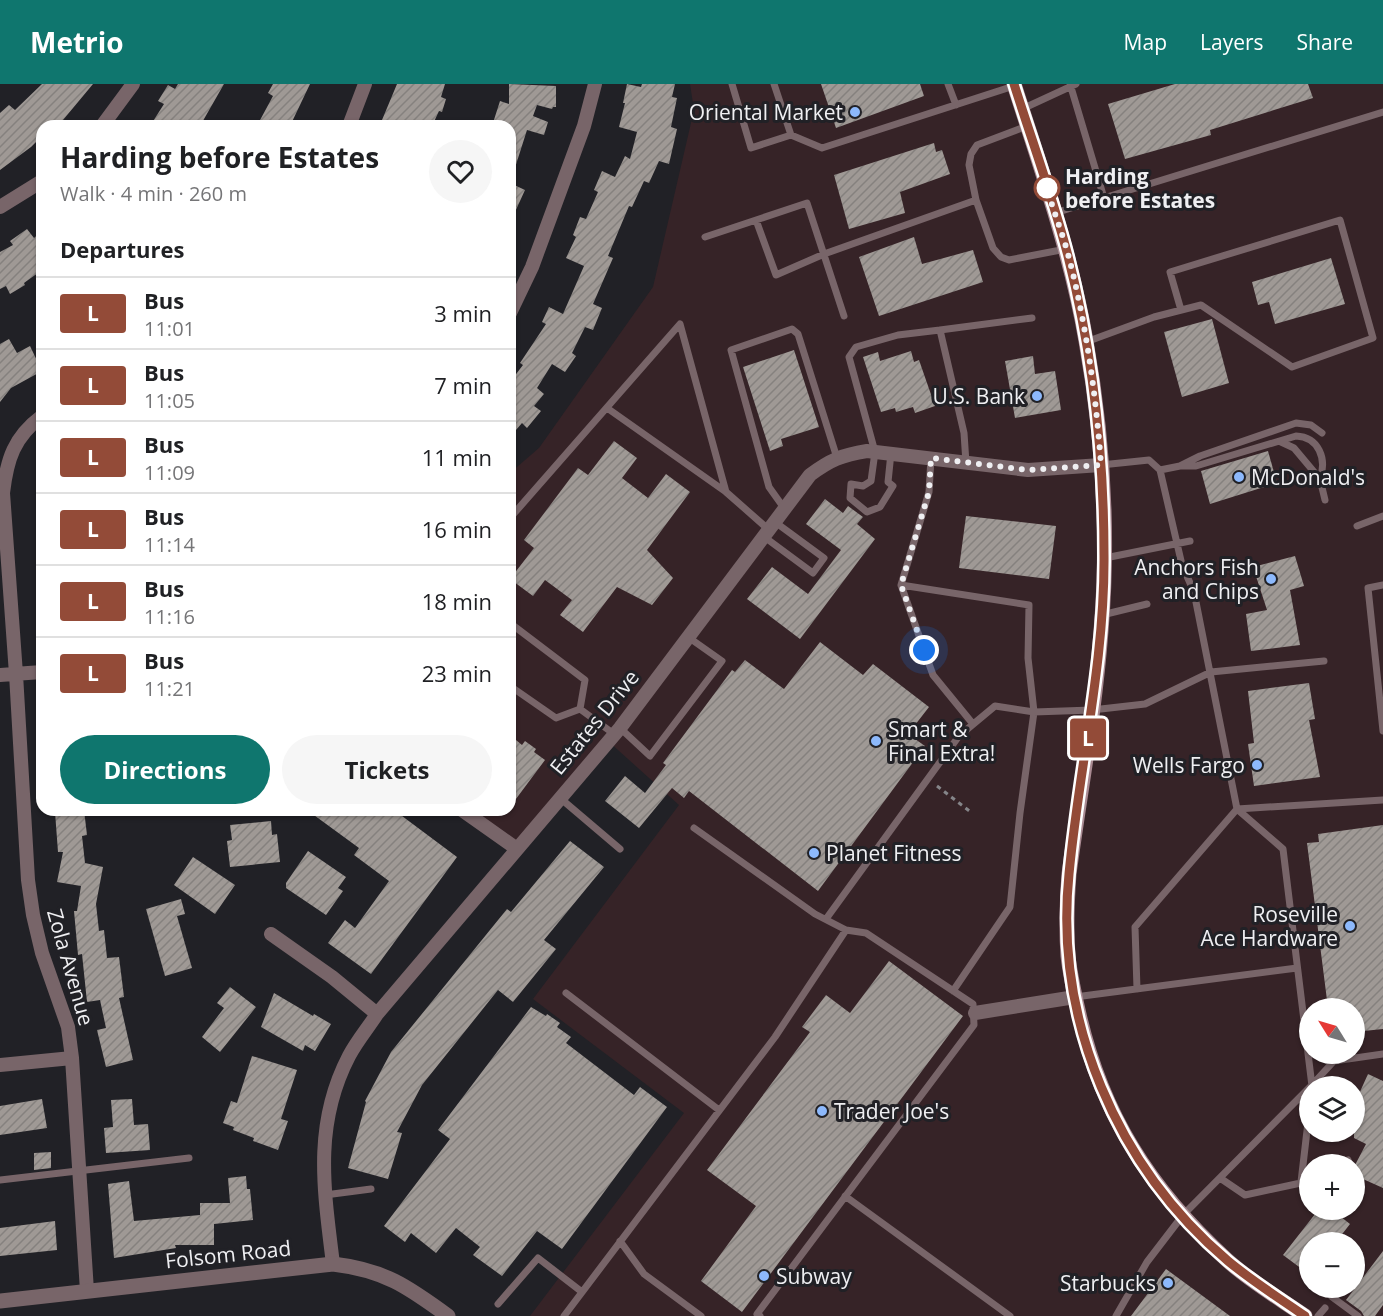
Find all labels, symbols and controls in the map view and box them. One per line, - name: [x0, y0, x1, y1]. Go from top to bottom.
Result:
- text: Metrio: [30, 23, 124, 61]
- text: Map: [1124, 28, 1167, 56]
- text: Layers: [1200, 28, 1264, 56]
- text: Share: [1297, 28, 1353, 56]
- place label: Oriental Market: [689, 98, 843, 126]
- marker: Oriental Market: [848, 105, 862, 119]
- text: Harding before Estates: [60, 138, 379, 176]
- button: heart: [429, 140, 492, 203]
- place label: Harding before Estates: [1065, 162, 1215, 214]
- marker: Harding before Estates: [1034, 175, 1060, 201]
- text: Walk · 4 min · 260 m: [60, 180, 247, 207]
- text: Departures: [60, 234, 184, 264]
- text: Bus: [144, 285, 184, 315]
- text: 3 min: [434, 298, 492, 328]
- text: L: [87, 299, 99, 327]
- text: 11:01: [144, 315, 195, 342]
- text: Bus: [144, 357, 184, 387]
- text: 7 min: [434, 370, 492, 400]
- text: L: [87, 371, 99, 399]
- place label: U.S. Bank: [933, 382, 1025, 410]
- text: 11:05: [144, 387, 195, 414]
- marker: U.S. Bank: [1030, 389, 1044, 403]
- text: Bus: [144, 429, 184, 459]
- text: 11 min: [422, 442, 492, 472]
- text: L: [87, 443, 99, 471]
- text: 11:09: [144, 459, 195, 486]
- place label: McDonald's: [1251, 463, 1365, 491]
- marker: McDonald's: [1232, 470, 1246, 484]
- text: Bus: [144, 501, 184, 531]
- text: 16 min: [422, 514, 492, 544]
- text: L: [87, 515, 99, 543]
- text: 11:14: [144, 531, 195, 558]
- place label: Anchors Fish and Chips: [1134, 553, 1259, 605]
- marker: Anchors Fish and Chips: [1264, 572, 1278, 586]
- text: Bus: [144, 573, 184, 603]
- text: 18 min: [422, 586, 492, 616]
- text: L: [87, 587, 99, 615]
- text: 11:16: [144, 603, 195, 630]
- your location: [909, 635, 939, 665]
- text: Bus: [144, 645, 184, 675]
- text: 23 min: [422, 658, 492, 688]
- text: L: [87, 659, 99, 687]
- street label: Estates Drive: [543, 664, 645, 780]
- text: 11:21: [144, 675, 195, 702]
- place label: Smart & Final Extra!: [888, 715, 995, 767]
- line badge: L: [1068, 718, 1108, 758]
- text: L: [1082, 724, 1094, 752]
- marker: Smart & Final Extra!: [869, 734, 883, 748]
- button: Directions: [60, 735, 270, 804]
- button: Tickets: [282, 735, 492, 804]
- place label: Wells Fargo: [1133, 751, 1245, 779]
- marker: Wells Fargo: [1250, 758, 1264, 772]
- place label: Planet Fitness: [826, 839, 962, 867]
- marker: Planet Fitness: [807, 846, 821, 860]
- place label: Roseville Ace Hardware: [1201, 900, 1338, 952]
- street label: Zola Avenue: [41, 905, 101, 1029]
- marker: Roseville Ace Hardware: [1343, 919, 1357, 933]
- north arrow: [1299, 998, 1365, 1064]
- map controls: [1299, 998, 1365, 1298]
- button: layers: [1299, 1076, 1365, 1142]
- place label: Trader Joe's: [834, 1097, 949, 1125]
- marker: Trader Joe's: [815, 1104, 829, 1118]
- button: +: [1299, 1154, 1365, 1220]
- button: −: [1299, 1232, 1365, 1298]
- street label: Folsom Road: [164, 1233, 292, 1275]
- place label: Subway: [776, 1262, 852, 1290]
- marker: Subway: [757, 1269, 771, 1283]
- place label: Starbucks: [1060, 1269, 1156, 1297]
- marker: Starbucks: [1161, 1276, 1175, 1290]

